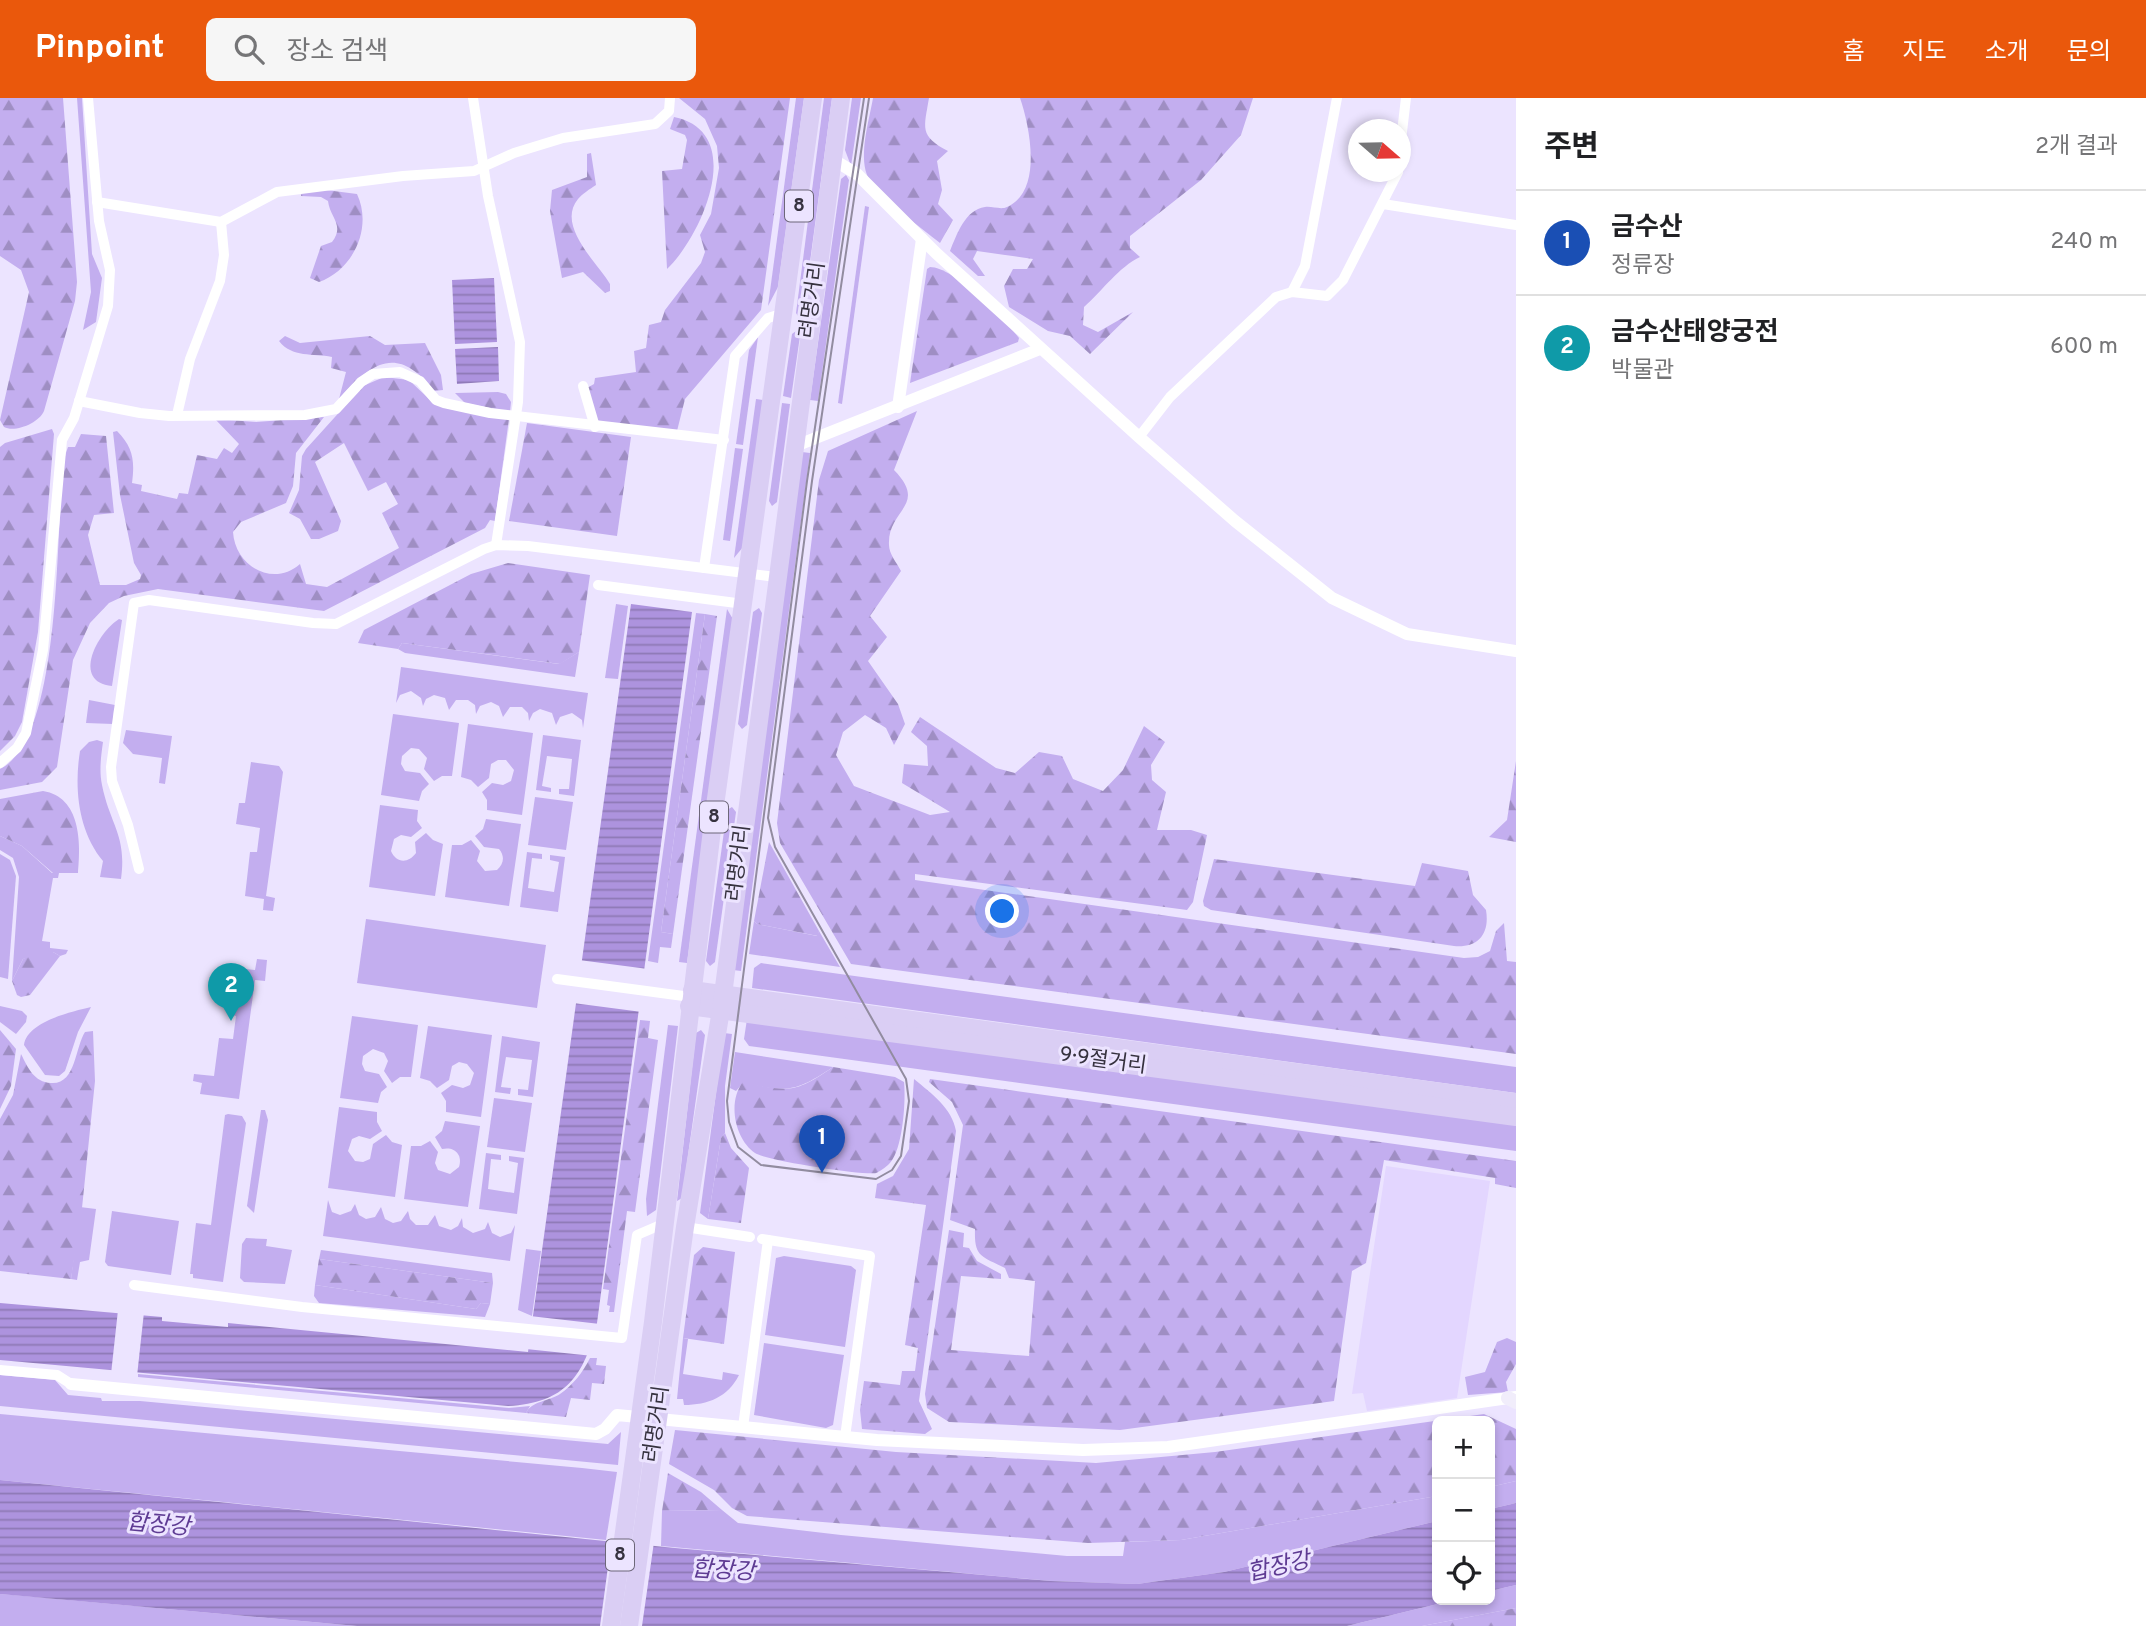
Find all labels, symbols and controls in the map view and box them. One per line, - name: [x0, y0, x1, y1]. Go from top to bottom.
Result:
- search box: [206, 18, 696, 81]
- text: Pinpoint: [35, 28, 164, 70]
- icon: search: [230, 30, 268, 68]
- text: 장소 검색: [286, 36, 388, 69]
- text: 홈: [1842, 38, 1864, 68]
- text: 지도: [1902, 38, 1947, 68]
- text: 소개: [1985, 38, 2029, 68]
- text: 문의: [2067, 38, 2111, 68]
- north arrow: [1348, 119, 1411, 182]
- text: 주변: [1544, 130, 1599, 167]
- text: 2개 결과: [2035, 133, 2118, 162]
- road number: 8: [785, 190, 813, 222]
- text: 금수산: [1611, 212, 1683, 245]
- text: 1: [1562, 228, 1572, 257]
- text: 240 m: [2050, 228, 2118, 257]
- text: 정류장: [1611, 252, 1674, 281]
- street label: 려명거리: [794, 260, 832, 340]
- text: 금수산태양궁전: [1611, 317, 1778, 350]
- text: 2: [1560, 333, 1574, 362]
- text: 600 m: [2050, 333, 2118, 362]
- text: 박물관: [1611, 357, 1674, 386]
- road number: 8: [700, 802, 728, 832]
- street label: 려명거리: [721, 823, 757, 903]
- your location: [985, 894, 1019, 928]
- pin: 2: [208, 963, 254, 1021]
- street label: 9·9절거리: [1058, 1042, 1148, 1080]
- pin: 1: [799, 1115, 845, 1173]
- street label: 려명거리: [638, 1384, 676, 1464]
- map controls: [1432, 1416, 1495, 1605]
- button: +: [1432, 1416, 1495, 1479]
- button: −: [1432, 1479, 1495, 1542]
- water label: 합장강: [125, 1509, 194, 1543]
- road number: 8: [606, 1540, 634, 1570]
- button: locate: [1432, 1542, 1495, 1605]
- water label: 합장강: [1245, 1546, 1316, 1589]
- water label: 합장강: [691, 1556, 758, 1588]

